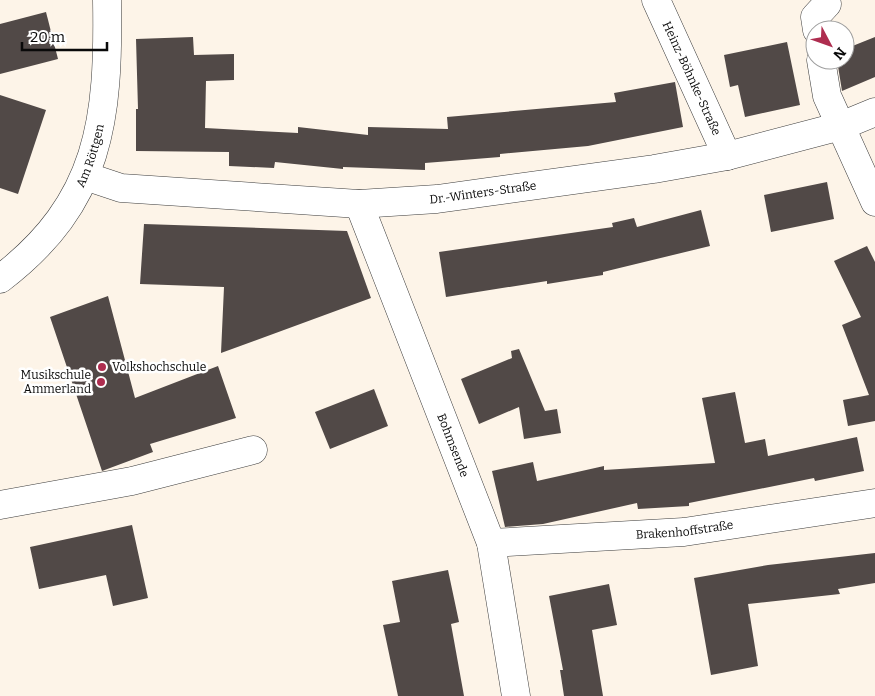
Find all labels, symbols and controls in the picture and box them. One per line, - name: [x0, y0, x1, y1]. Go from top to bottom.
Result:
- street label: Heinz-Böhnke-Straße: [660, 19, 724, 137]
- scale bar: [22, 20, 108, 52]
- north arrow: [805, 20, 855, 70]
- text: 20 m: [30, 28, 66, 46]
- text: N: [829, 44, 849, 63]
- street label: Am Röttgen: [73, 122, 107, 190]
- street label: Dr.-Winters-Straße: [429, 178, 537, 206]
- place label: Volkshochschule: [112, 360, 206, 374]
- marker: Volkshochschule: [96, 361, 108, 373]
- place label: Musikschule Ammerland: [21, 368, 91, 396]
- marker: Musikschule Ammerland: [95, 376, 107, 388]
- street label: Bohmsende: [434, 412, 472, 479]
- street label: Brakenhoffstraße: [635, 518, 734, 542]

